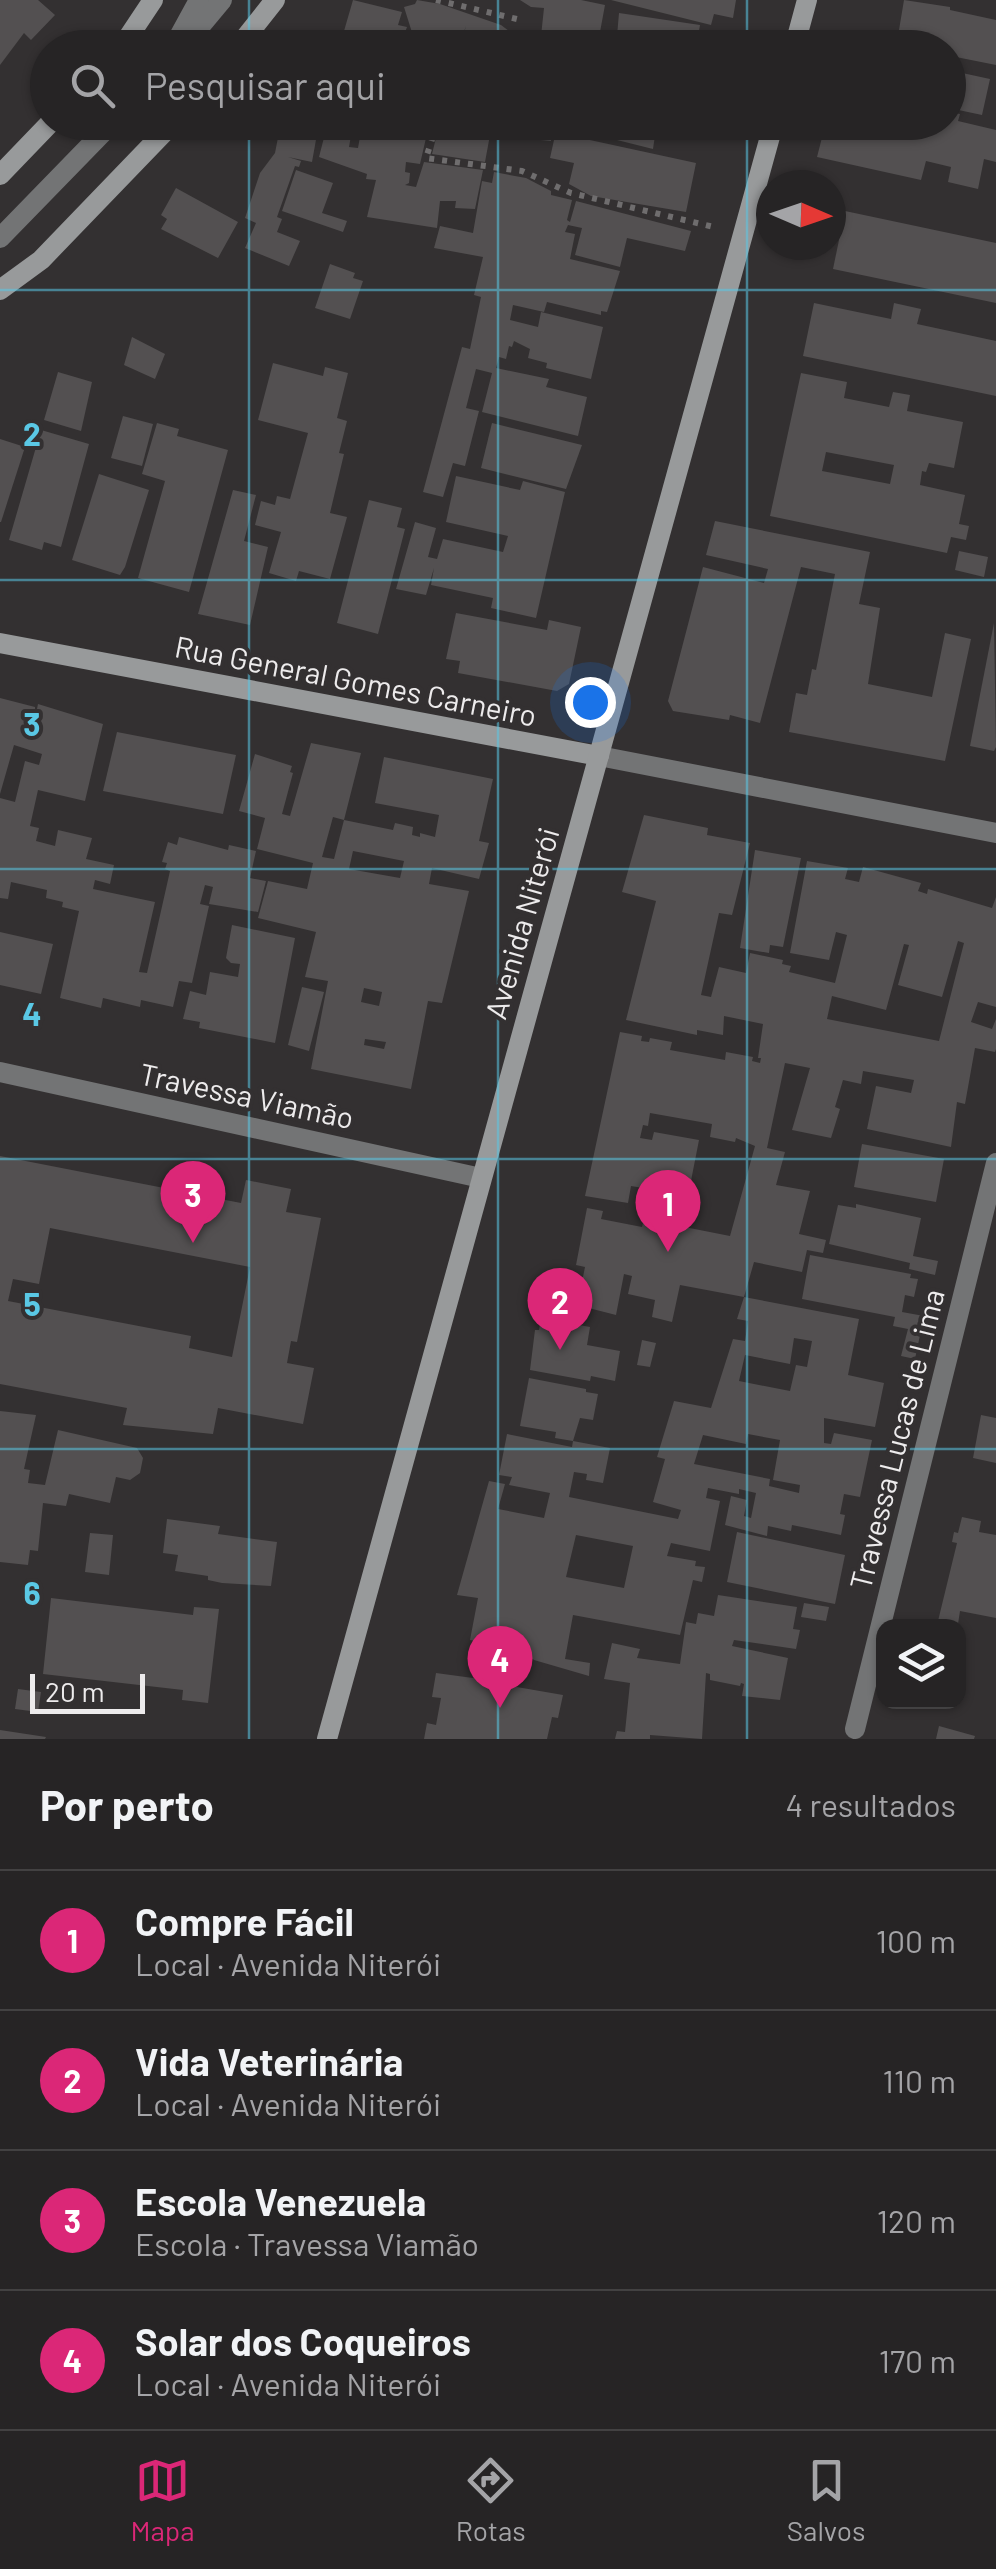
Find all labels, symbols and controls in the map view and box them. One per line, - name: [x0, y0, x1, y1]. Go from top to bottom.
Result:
- search box: [30, 30, 966, 140]
- icon: search: [65, 58, 120, 113]
- text: Pesquisar aqui: [145, 62, 386, 108]
- north arrow: [756, 170, 846, 260]
- text: 2: [23, 414, 41, 452]
- street label: Rua General Gomes Carneiro: [172, 627, 540, 733]
- your location: [565, 677, 616, 728]
- text: 3: [23, 704, 41, 742]
- street label: Avenida Niterói: [476, 823, 566, 1023]
- text: 4: [22, 994, 42, 1032]
- street label: Travessa Viamão: [137, 1055, 357, 1135]
- pin: 3: [160, 1160, 226, 1243]
- pin: 1: [636, 1170, 700, 1252]
- pin: 2: [528, 1268, 592, 1350]
- text: 5: [23, 1284, 41, 1322]
- street label: Travessa Lucas de Lima: [841, 1285, 951, 1593]
- text: 6: [23, 1573, 41, 1611]
- map controls: [876, 1619, 966, 1709]
- button: layers: [876, 1619, 966, 1709]
- pin: 4: [468, 1626, 532, 1708]
- scale bar: [30, 1669, 145, 1713]
- text: 20 m: [45, 1674, 105, 1708]
- text: Por perto: [40, 1779, 214, 1829]
- text: 4 resultados: [786, 1785, 956, 1823]
- text: Compre Fácil: [135, 1898, 354, 1944]
- text: 1: [67, 1921, 78, 1959]
- text: 100 m: [876, 1921, 956, 1959]
- text: Local · Avenida Niterói: [135, 1944, 441, 1982]
- text: Vida Veterinária: [135, 2038, 403, 2084]
- text: 2: [64, 2061, 81, 2099]
- text: 110 m: [883, 2061, 956, 2099]
- text: Local · Avenida Niterói: [135, 2084, 441, 2122]
- text: Escola Venezuela: [135, 2178, 426, 2224]
- text: 3: [64, 2201, 81, 2239]
- text: 120 m: [877, 2201, 956, 2239]
- text: Escola · Travessa Viamão: [135, 2224, 479, 2262]
- text: Solar dos Coqueiros: [135, 2318, 471, 2364]
- text: 4: [63, 2341, 82, 2379]
- text: 170 m: [879, 2341, 956, 2379]
- text: Local · Avenida Niterói: [135, 2364, 441, 2402]
- tab: Mapa: [131, 2453, 195, 2547]
- tab: Rotas: [456, 2453, 526, 2547]
- tab: Salvos: [787, 2453, 865, 2547]

